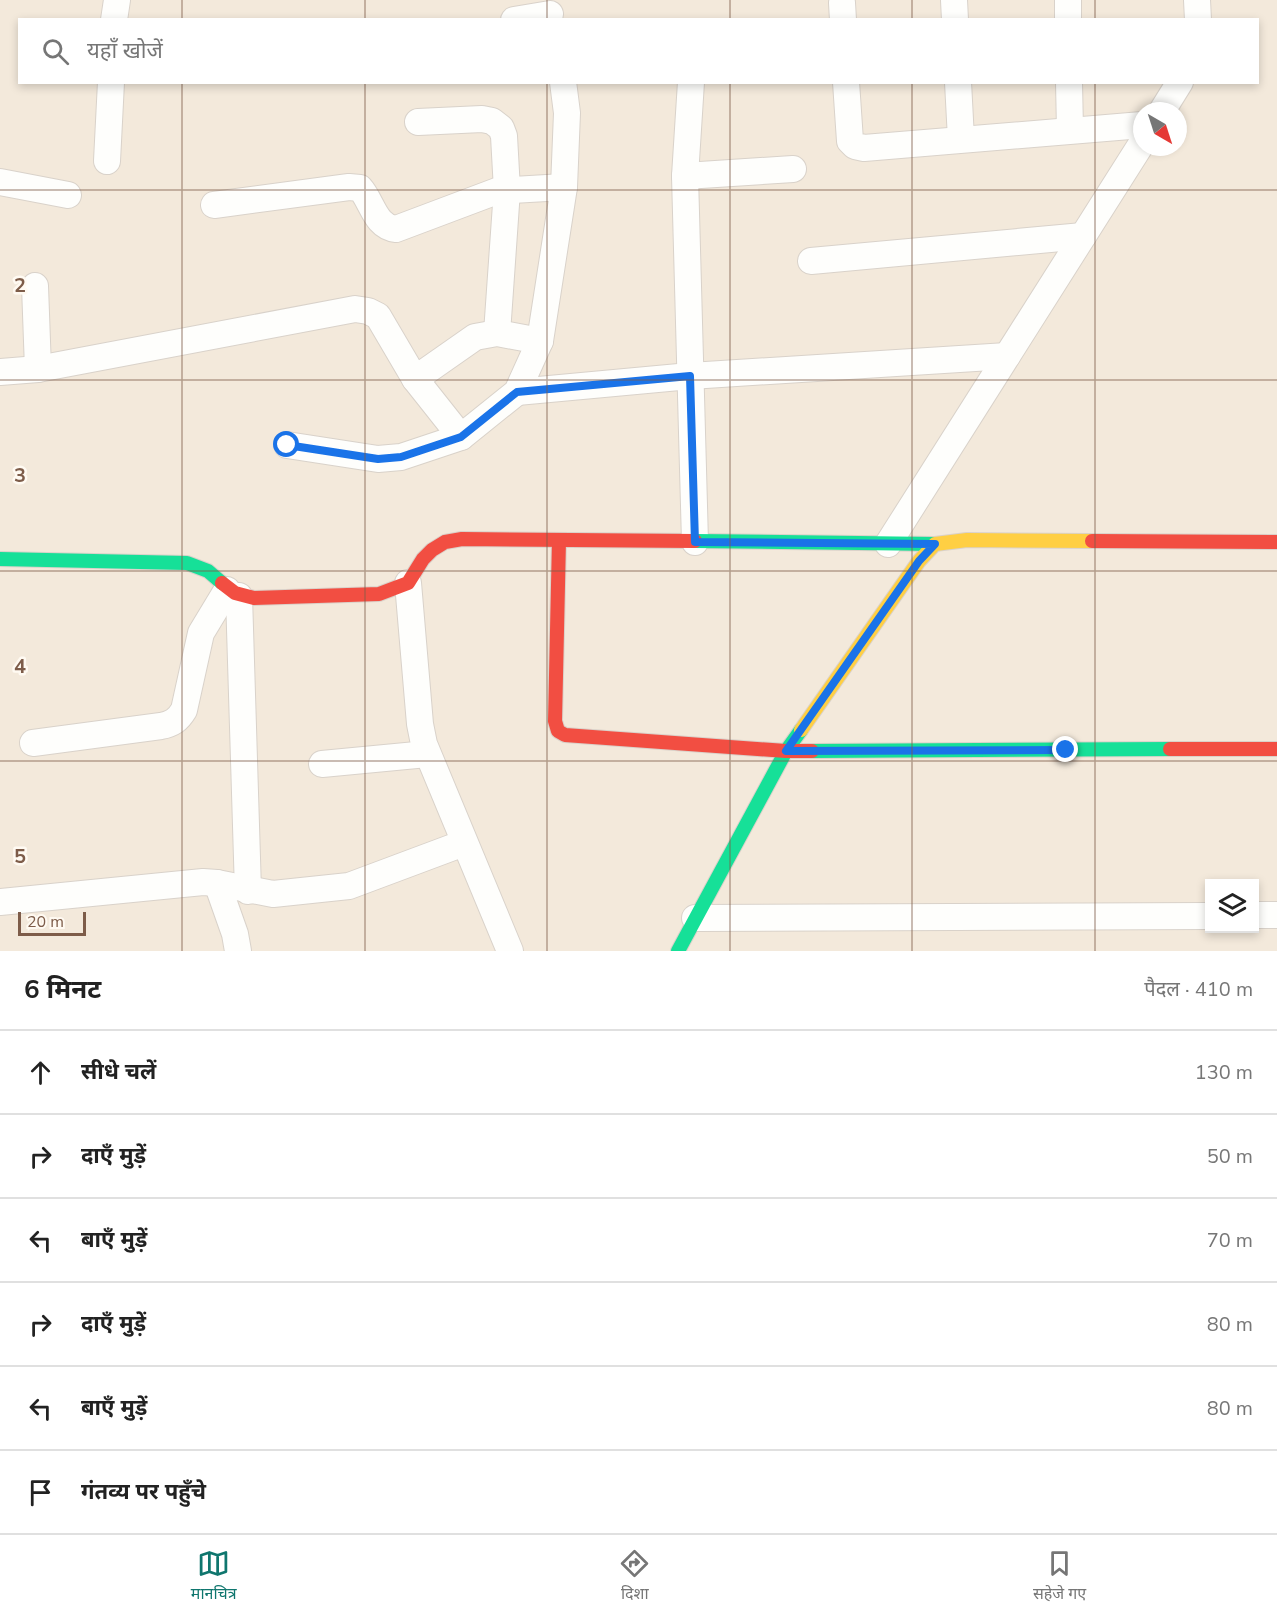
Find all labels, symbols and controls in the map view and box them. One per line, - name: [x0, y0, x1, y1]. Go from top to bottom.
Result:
- search box: [18, 18, 1259, 84]
- icon: search: [39, 35, 72, 68]
- text: यहाँ खोजें: [87, 36, 163, 66]
- north arrow: [1133, 102, 1187, 156]
- text: 2: [14, 272, 26, 299]
- route start: [273, 431, 299, 457]
- text: 3: [14, 462, 26, 489]
- text: 4: [14, 653, 26, 680]
- route end: [1052, 736, 1078, 762]
- text: 5: [14, 843, 26, 870]
- map controls: [1205, 879, 1259, 933]
- button: layers: [1205, 879, 1259, 933]
- scale bar: [18, 909, 86, 936]
- text: 20 m: [27, 911, 64, 933]
- text: 6 मिनट: [24, 972, 101, 1007]
- text: पैदल · 410 m: [1144, 976, 1253, 1003]
- icon: ahead: [24, 1056, 57, 1089]
- text: सीधे चलें: [81, 1057, 156, 1087]
- text: 130 m: [1195, 1059, 1253, 1086]
- icon: right: [24, 1140, 57, 1173]
- text: दाएँ मुड़ें: [81, 1141, 146, 1171]
- text: 50 m: [1207, 1143, 1253, 1170]
- icon: left: [24, 1224, 57, 1257]
- text: बाएँ मुड़ें: [81, 1225, 147, 1255]
- text: 70 m: [1207, 1227, 1253, 1254]
- icon: right: [24, 1308, 57, 1341]
- text: दाएँ मुड़ें: [81, 1309, 146, 1339]
- text: 80 m: [1207, 1311, 1253, 1338]
- icon: left: [24, 1392, 57, 1425]
- text: बाएँ मुड़ें: [81, 1393, 147, 1423]
- text: 80 m: [1207, 1395, 1253, 1422]
- icon: arrive: [24, 1476, 57, 1509]
- text: गंतव्य पर पहुँचे: [81, 1477, 206, 1507]
- tab: मानचित्र: [191, 1547, 237, 1606]
- tab: दिशा: [618, 1547, 651, 1606]
- tab: सहेजे गए: [1033, 1547, 1086, 1606]

